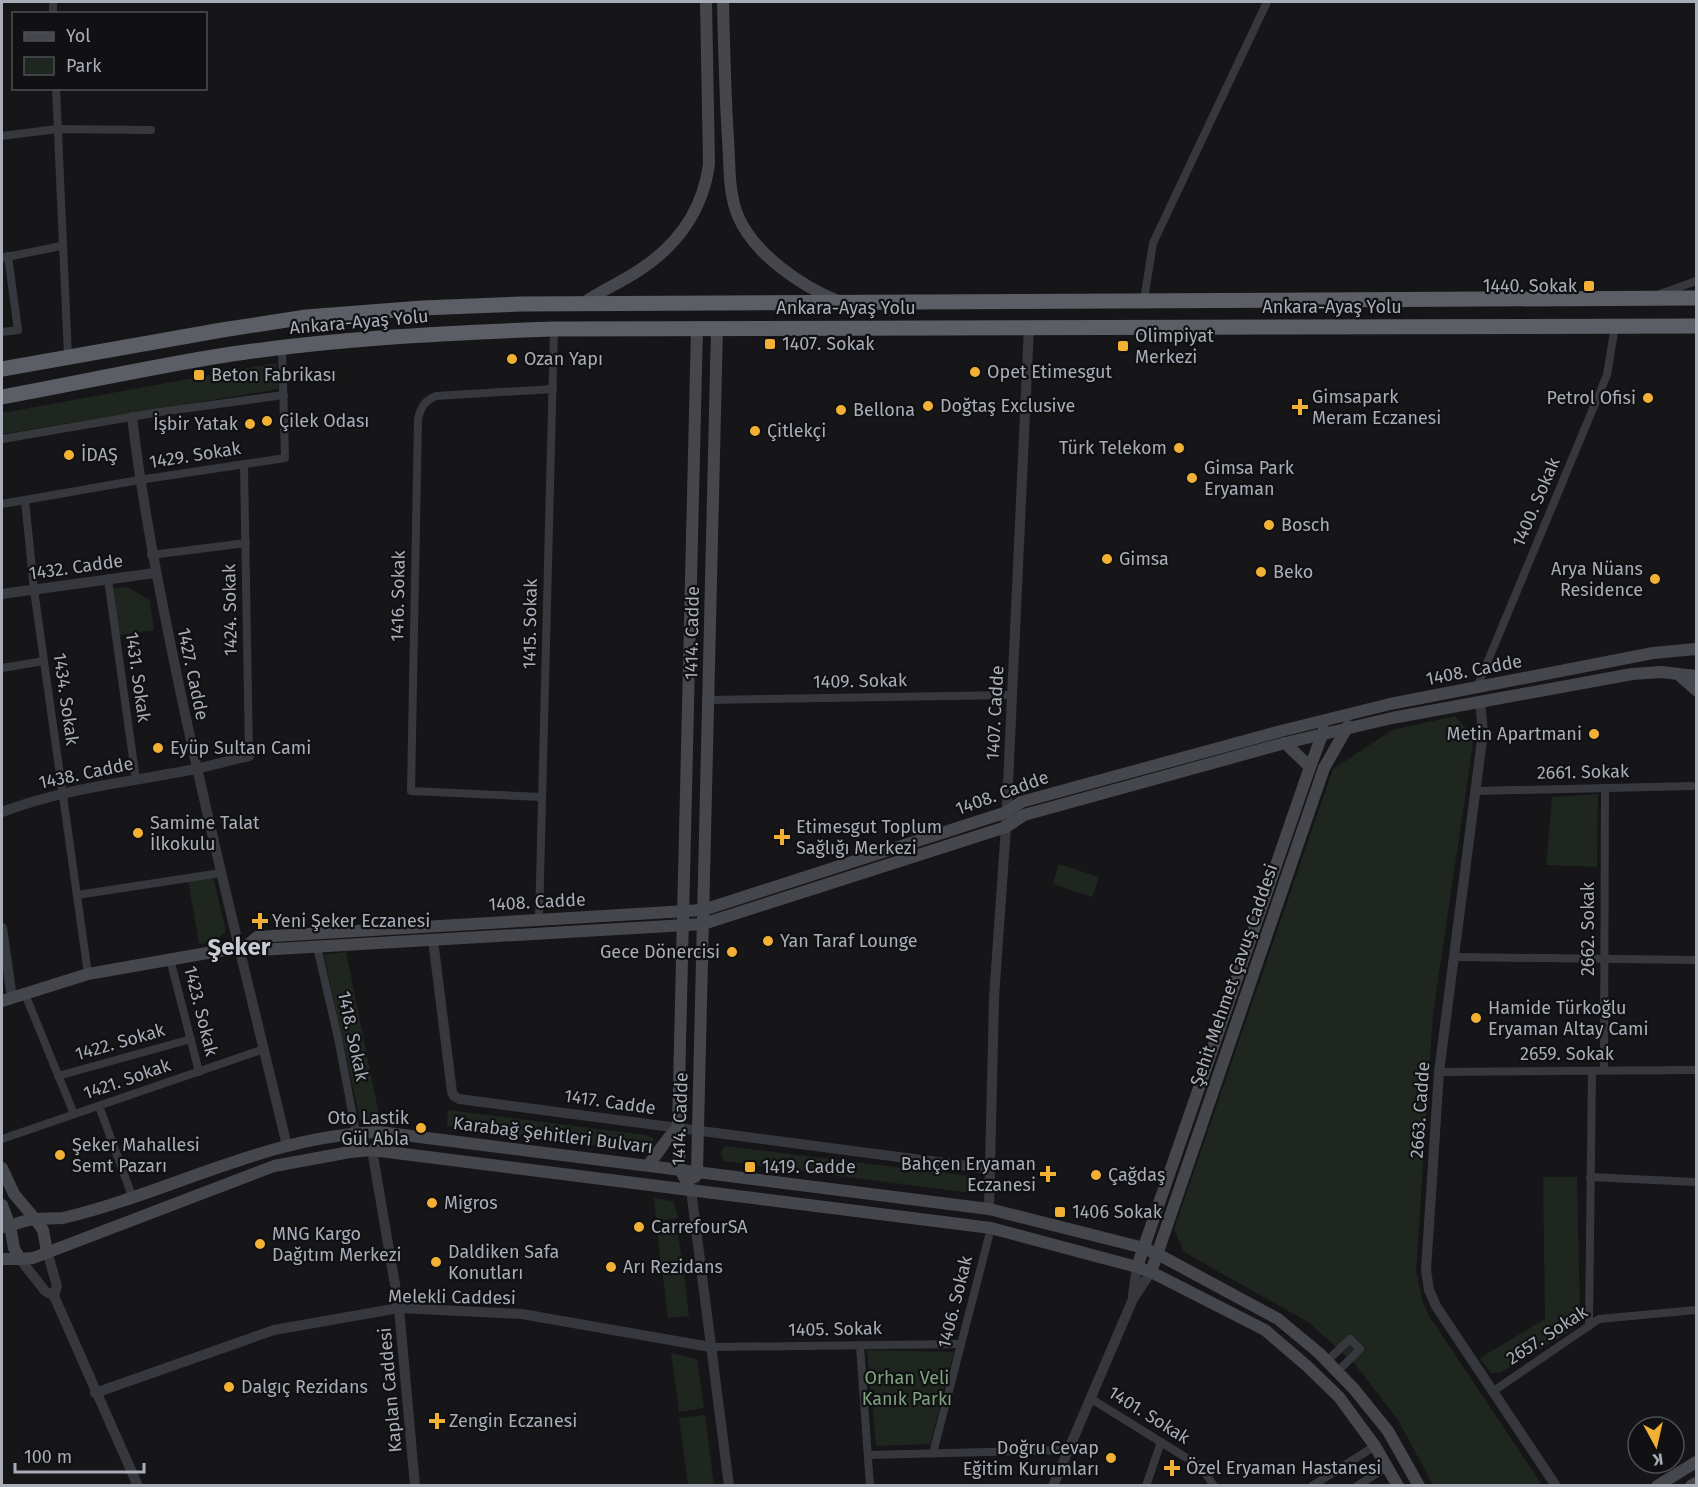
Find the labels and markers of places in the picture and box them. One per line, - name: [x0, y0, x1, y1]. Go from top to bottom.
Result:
- place label: 1440. Sokak: [1483, 275, 1578, 297]
- marker: 1440. Sokak: [1582, 279, 1596, 293]
- place label: Olimpiyat Merkezi: [1135, 325, 1214, 368]
- place label: 1407. Sokak: [782, 333, 875, 355]
- marker: 1407. Sokak: [763, 337, 777, 351]
- marker: Olimpiyat Merkezi: [1116, 339, 1130, 353]
- place label: Ozan Yapı: [524, 348, 603, 370]
- marker: Ozan Yapı: [505, 352, 519, 366]
- place label: Opet Etimesgut: [987, 361, 1112, 383]
- place label: Beton Fabrikası: [211, 364, 336, 386]
- marker: Opet Etimesgut: [968, 365, 982, 379]
- marker: Beton Fabrikası: [192, 368, 206, 382]
- place label: Gimsapark Meram Eczanesi: [1312, 386, 1441, 429]
- place label: Petrol Ofisi: [1547, 387, 1636, 409]
- marker: Petrol Ofisi: [1641, 391, 1655, 405]
- place label: Doğtaş Exclusive: [940, 395, 1075, 417]
- place label: Bellona: [853, 399, 915, 421]
- marker: Doğtaş Exclusive: [921, 399, 935, 413]
- marker: Gimsapark Meram Eczanesi: [1293, 400, 1307, 414]
- marker: Bellona: [834, 403, 848, 417]
- place label: Çilek Odası: [279, 410, 369, 432]
- place label: İşbir Yatak: [153, 413, 239, 435]
- marker: Çilek Odası: [260, 414, 274, 428]
- marker: İşbir Yatak: [243, 417, 257, 431]
- place label: Çitlekçi: [767, 420, 826, 442]
- marker: Çitlekçi: [748, 424, 762, 438]
- place label: Türk Telekom: [1059, 437, 1167, 459]
- marker: Türk Telekom: [1172, 441, 1186, 455]
- place label: İDAŞ: [81, 444, 118, 466]
- marker: İDAŞ: [62, 448, 76, 462]
- place label: Gimsa Park Eryaman: [1204, 457, 1295, 500]
- marker: Gimsa Park Eryaman: [1185, 471, 1199, 485]
- place label: Bosch: [1281, 514, 1330, 536]
- marker: Bosch: [1262, 518, 1276, 532]
- place label: Gimsa: [1119, 548, 1169, 570]
- marker: Gimsa: [1100, 552, 1114, 566]
- place label: Arya Nüans Residence: [1551, 558, 1643, 601]
- place label: Beko: [1273, 561, 1313, 583]
- marker: Beko: [1254, 565, 1268, 579]
- marker: Arya Nüans Residence: [1648, 572, 1662, 586]
- place label: Metin Apartmani: [1446, 723, 1582, 745]
- marker: Metin Apartmani: [1587, 727, 1601, 741]
- place label: Eyüp Sultan Cami: [170, 737, 311, 759]
- marker: Eyüp Sultan Cami: [151, 741, 165, 755]
- place label: Samime Talat İlkokulu: [150, 812, 260, 855]
- place label: Etimesgut Toplum Sağlığı Merkezi: [796, 816, 942, 859]
- marker: Samime Talat İlkokulu: [131, 826, 145, 840]
- marker: Etimesgut Toplum Sağlığı Merkezi: [773, 828, 791, 846]
- place label: Yeni Şeker Eczanesi: [272, 910, 430, 932]
- marker: Yeni Şeker Eczanesi: [253, 914, 267, 928]
- place label: Yan Taraf Lounge: [780, 930, 918, 952]
- marker: Yan Taraf Lounge: [761, 934, 775, 948]
- place label: Gece Dönercisi: [600, 941, 720, 963]
- marker: Gece Dönercisi: [725, 945, 739, 959]
- place label: Hamide Türkoğlu Eryaman Altay Cami: [1488, 997, 1649, 1040]
- marker: Hamide Türkoğlu Eryaman Altay Cami: [1469, 1011, 1483, 1025]
- place label: Oto Lastik Gül Abla: [327, 1107, 410, 1150]
- marker: Oto Lastik Gül Abla: [414, 1121, 428, 1135]
- place label: Şeker Mahallesi Semt Pazarı: [72, 1134, 200, 1177]
- marker: Şeker Mahallesi Semt Pazarı: [53, 1148, 67, 1162]
- place label: Bahçen Eryaman Eczanesi: [901, 1153, 1036, 1196]
- place label: 1419. Cadde: [762, 1156, 856, 1178]
- marker: 1419. Cadde: [743, 1160, 757, 1174]
- place label: Çağdaş: [1108, 1164, 1165, 1186]
- marker: Bahçen Eryaman Eczanesi: [1041, 1167, 1055, 1181]
- marker: Çağdaş: [1089, 1168, 1103, 1182]
- place label: Migros: [444, 1192, 498, 1214]
- marker: Migros: [425, 1196, 439, 1210]
- place label: 1406 Sokak: [1072, 1201, 1163, 1223]
- marker: 1406 Sokak: [1053, 1205, 1067, 1219]
- place label: CarrefourSA: [651, 1216, 748, 1238]
- marker: CarrefourSA: [632, 1220, 646, 1234]
- place label: MNG Kargo Dağıtım Merkezi: [272, 1223, 402, 1266]
- marker: MNG Kargo Dağıtım Merkezi: [253, 1237, 267, 1251]
- place label: Daldiken Safa Konutları: [448, 1241, 559, 1284]
- marker: Daldiken Safa Konutları: [429, 1255, 443, 1269]
- place label: Arı Rezidans: [623, 1256, 723, 1278]
- marker: Arı Rezidans: [604, 1260, 618, 1274]
- place label: Dalgıç Rezidans: [241, 1376, 368, 1398]
- marker: Dalgıç Rezidans: [222, 1380, 236, 1394]
- place label: Zengin Eczanesi: [449, 1410, 577, 1432]
- marker: Zengin Eczanesi: [430, 1414, 444, 1428]
- place label: Doğru Cevap Eğitim Kurumları: [963, 1437, 1099, 1480]
- marker: Doğru Cevap Eğitim Kurumları: [1104, 1451, 1118, 1465]
- place label: Özel Eryaman Hastanesi: [1186, 1457, 1381, 1479]
- marker: Özel Eryaman Hastanesi: [1163, 1459, 1181, 1477]

